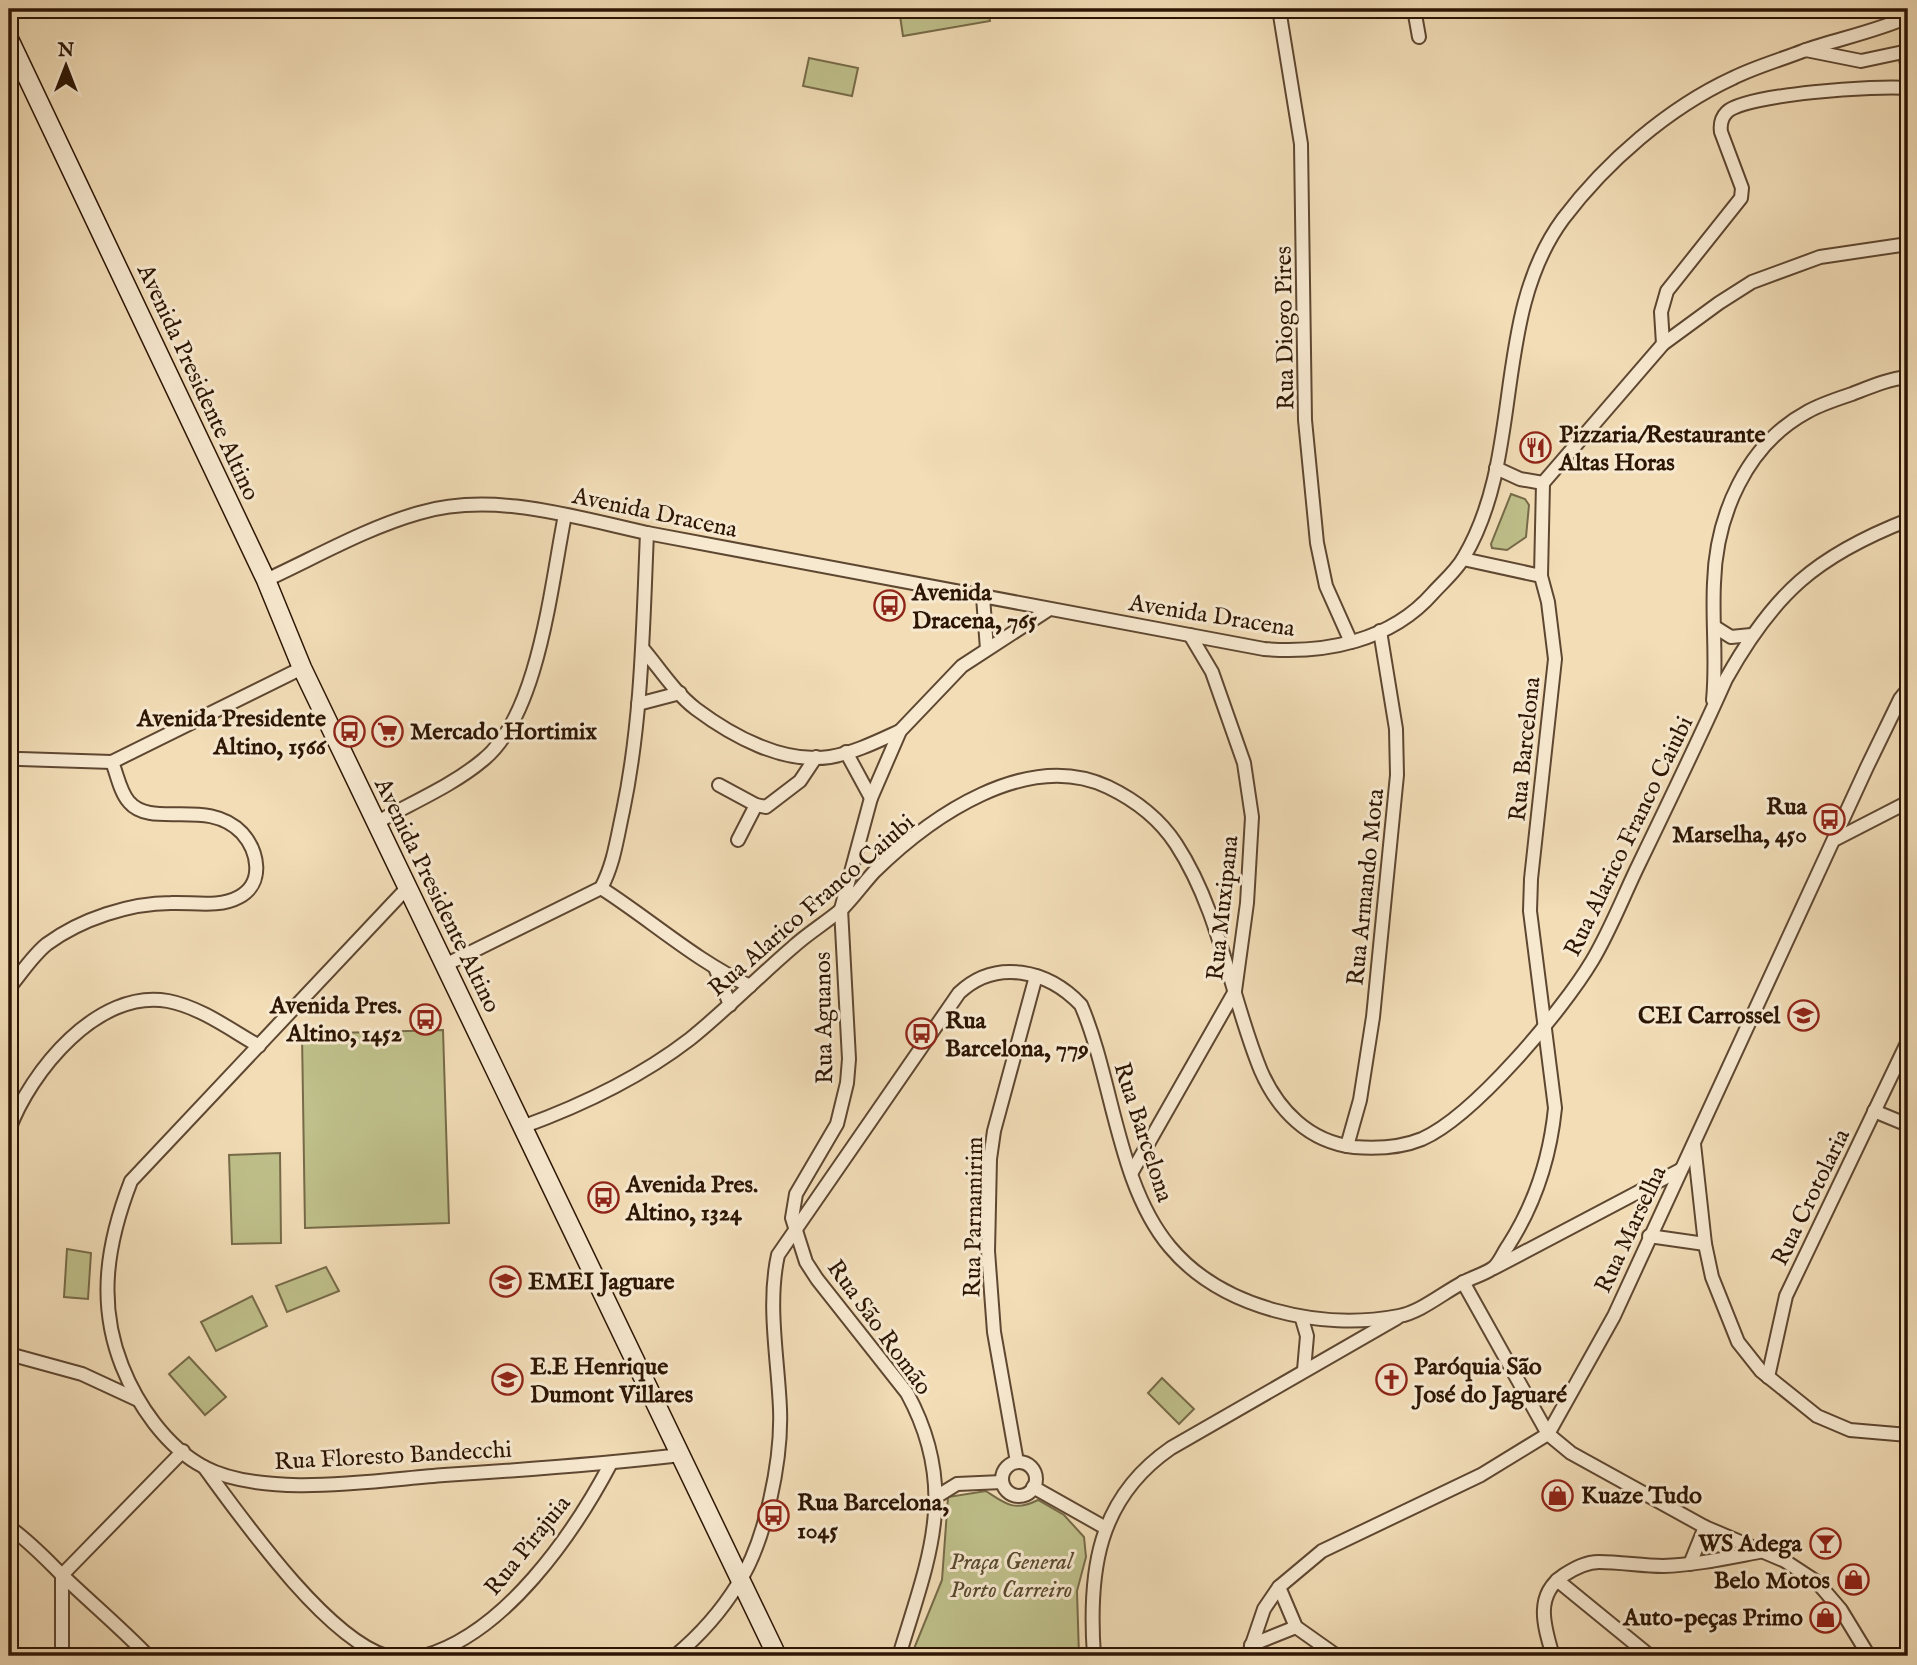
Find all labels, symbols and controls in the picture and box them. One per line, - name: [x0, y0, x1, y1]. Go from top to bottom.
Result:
- north arrow: [32, 32, 102, 102]
- text: N: [57, 39, 75, 63]
- street label: Rua Diogo Pires: [1269, 246, 1302, 410]
- street label: Avenida Presidente Altino: [129, 259, 266, 506]
- place label: Pizzaria/Restaurante Altas Horas: [1558, 420, 1765, 479]
- restaurant icon: Pizzaria/Restaurante Altas Horas: [1519, 431, 1553, 465]
- street label: Avenida Dracena: [568, 481, 741, 546]
- place label: Avenida Dracena, 765: [911, 578, 1037, 637]
- street label: Avenida Dracena: [1126, 588, 1298, 645]
- bus stop icon: Avenida Dracena, 765: [872, 589, 906, 623]
- street label: Rua Barcelona: [1502, 675, 1549, 823]
- place label: Avenida Presidente Altino, 1566: [136, 704, 327, 763]
- street label: Rua Alarico Franco Caiubi: [1558, 711, 1701, 962]
- supermarket icon: Mercado Hortimix: [370, 714, 404, 748]
- bus stop icon: Avenida Presidente Altino, 1566: [332, 715, 366, 749]
- place label: Mercado Hortimix: [410, 717, 597, 748]
- street label: Avenida Presidente Altino: [366, 772, 507, 1018]
- street label: Rua Armando Mota: [1341, 787, 1392, 987]
- place label: Rua Marselha, 450: [1672, 792, 1808, 851]
- bus stop icon: Rua Marselha, 450: [1813, 803, 1847, 837]
- street label: Rua Alarico Franco Caiubi: [702, 808, 922, 1004]
- street label: Rua Muxipana: [1200, 834, 1247, 982]
- street label: Rua Aguanos: [808, 952, 841, 1084]
- place label: Avenida Pres. Altino, 1452: [269, 991, 402, 1050]
- school or university icon: CEI Carrossel: [1786, 998, 1820, 1032]
- place label: CEI Carrossel: [1638, 1001, 1780, 1032]
- bus stop icon: Avenida Pres. Altino, 1452: [408, 1002, 442, 1036]
- place label: Rua Barcelona, 779: [945, 1006, 1089, 1065]
- bus stop icon: Rua Barcelona, 779: [905, 1017, 939, 1051]
- street label: Rua Barcelona: [1105, 1059, 1180, 1207]
- street label: Rua Crotolaria: [1765, 1124, 1858, 1271]
- street label: Rua Parnamirim: [958, 1136, 991, 1298]
- street label: Rua Marselha: [1588, 1160, 1675, 1298]
- place label: Avenida Pres. Altino, 1324: [625, 1170, 758, 1229]
- bus stop icon: Avenida Pres. Altino, 1324: [586, 1181, 620, 1215]
- street label: Rua São Romão: [819, 1254, 938, 1402]
- school or university icon: EMEI Jaguare: [488, 1264, 522, 1298]
- place label: EMEI Jaguare: [528, 1267, 675, 1298]
- place label: E.E Henrique Dumont Villares: [530, 1352, 694, 1411]
- place label: Paróquia São José do Jaguaré: [1411, 1352, 1567, 1411]
- school or university icon: E.E Henrique Dumont Villares: [490, 1363, 524, 1397]
- church icon: Paróquia São José do Jaguaré: [1374, 1363, 1408, 1397]
- street label: Rua Floresto Bandecchi: [273, 1435, 513, 1478]
- shop icon: Kuaze Tudo: [1541, 1478, 1575, 1512]
- place label: Kuaze Tudo: [1581, 1481, 1702, 1512]
- place label: Rua Barcelona, 1045: [797, 1488, 949, 1547]
- street label: Rua Pirajuia: [478, 1489, 579, 1603]
- bus stop icon: Rua Barcelona, 1045: [757, 1499, 791, 1533]
- bar icon: WS Adega: [1808, 1526, 1842, 1560]
- place label: WS Adega: [1697, 1529, 1803, 1560]
- park label: Praça General Porto Carreiro: [949, 1547, 1075, 1606]
- shop icon: Belo Motos: [1836, 1563, 1870, 1597]
- place label: Belo Motos: [1714, 1566, 1831, 1597]
- shop icon: Auto-peças Primo: [1809, 1600, 1843, 1634]
- place label: Auto-peças Primo: [1622, 1603, 1803, 1634]

